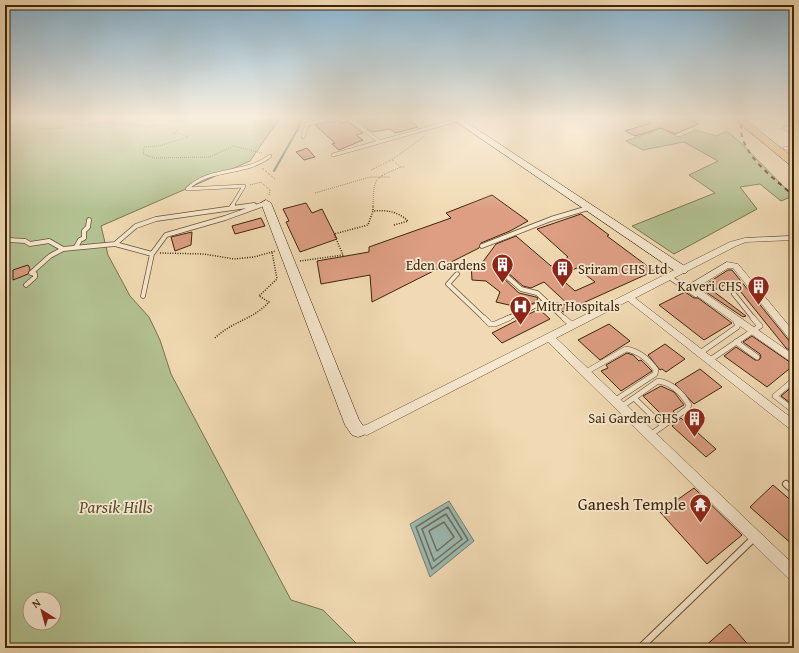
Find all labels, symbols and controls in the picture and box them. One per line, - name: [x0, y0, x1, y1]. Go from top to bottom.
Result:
- building icon: Eden Gardens: [489, 252, 515, 285]
- place label: Eden Gardens: [406, 255, 486, 275]
- building icon: Sriram CHS Ltd: [549, 256, 575, 289]
- place label: Sriram CHS Ltd: [578, 259, 668, 279]
- building icon: Kaveri CHS: [745, 273, 771, 306]
- place label: Kaveri CHS: [678, 276, 742, 296]
- hospital icon: Mitr Hospitals: [508, 293, 534, 326]
- place label: Mitr Hospitals: [536, 296, 620, 316]
- building icon: Sai Garden CHS: [681, 405, 707, 438]
- place label: Sai Garden CHS: [588, 408, 678, 428]
- place label: Ganesh Temple: [578, 491, 686, 516]
- temple icon: Ganesh Temple: [688, 491, 714, 524]
- park label: Parsik Hills: [78, 494, 154, 519]
- north arrow: [22, 591, 62, 631]
- text: N: [28, 594, 44, 612]

